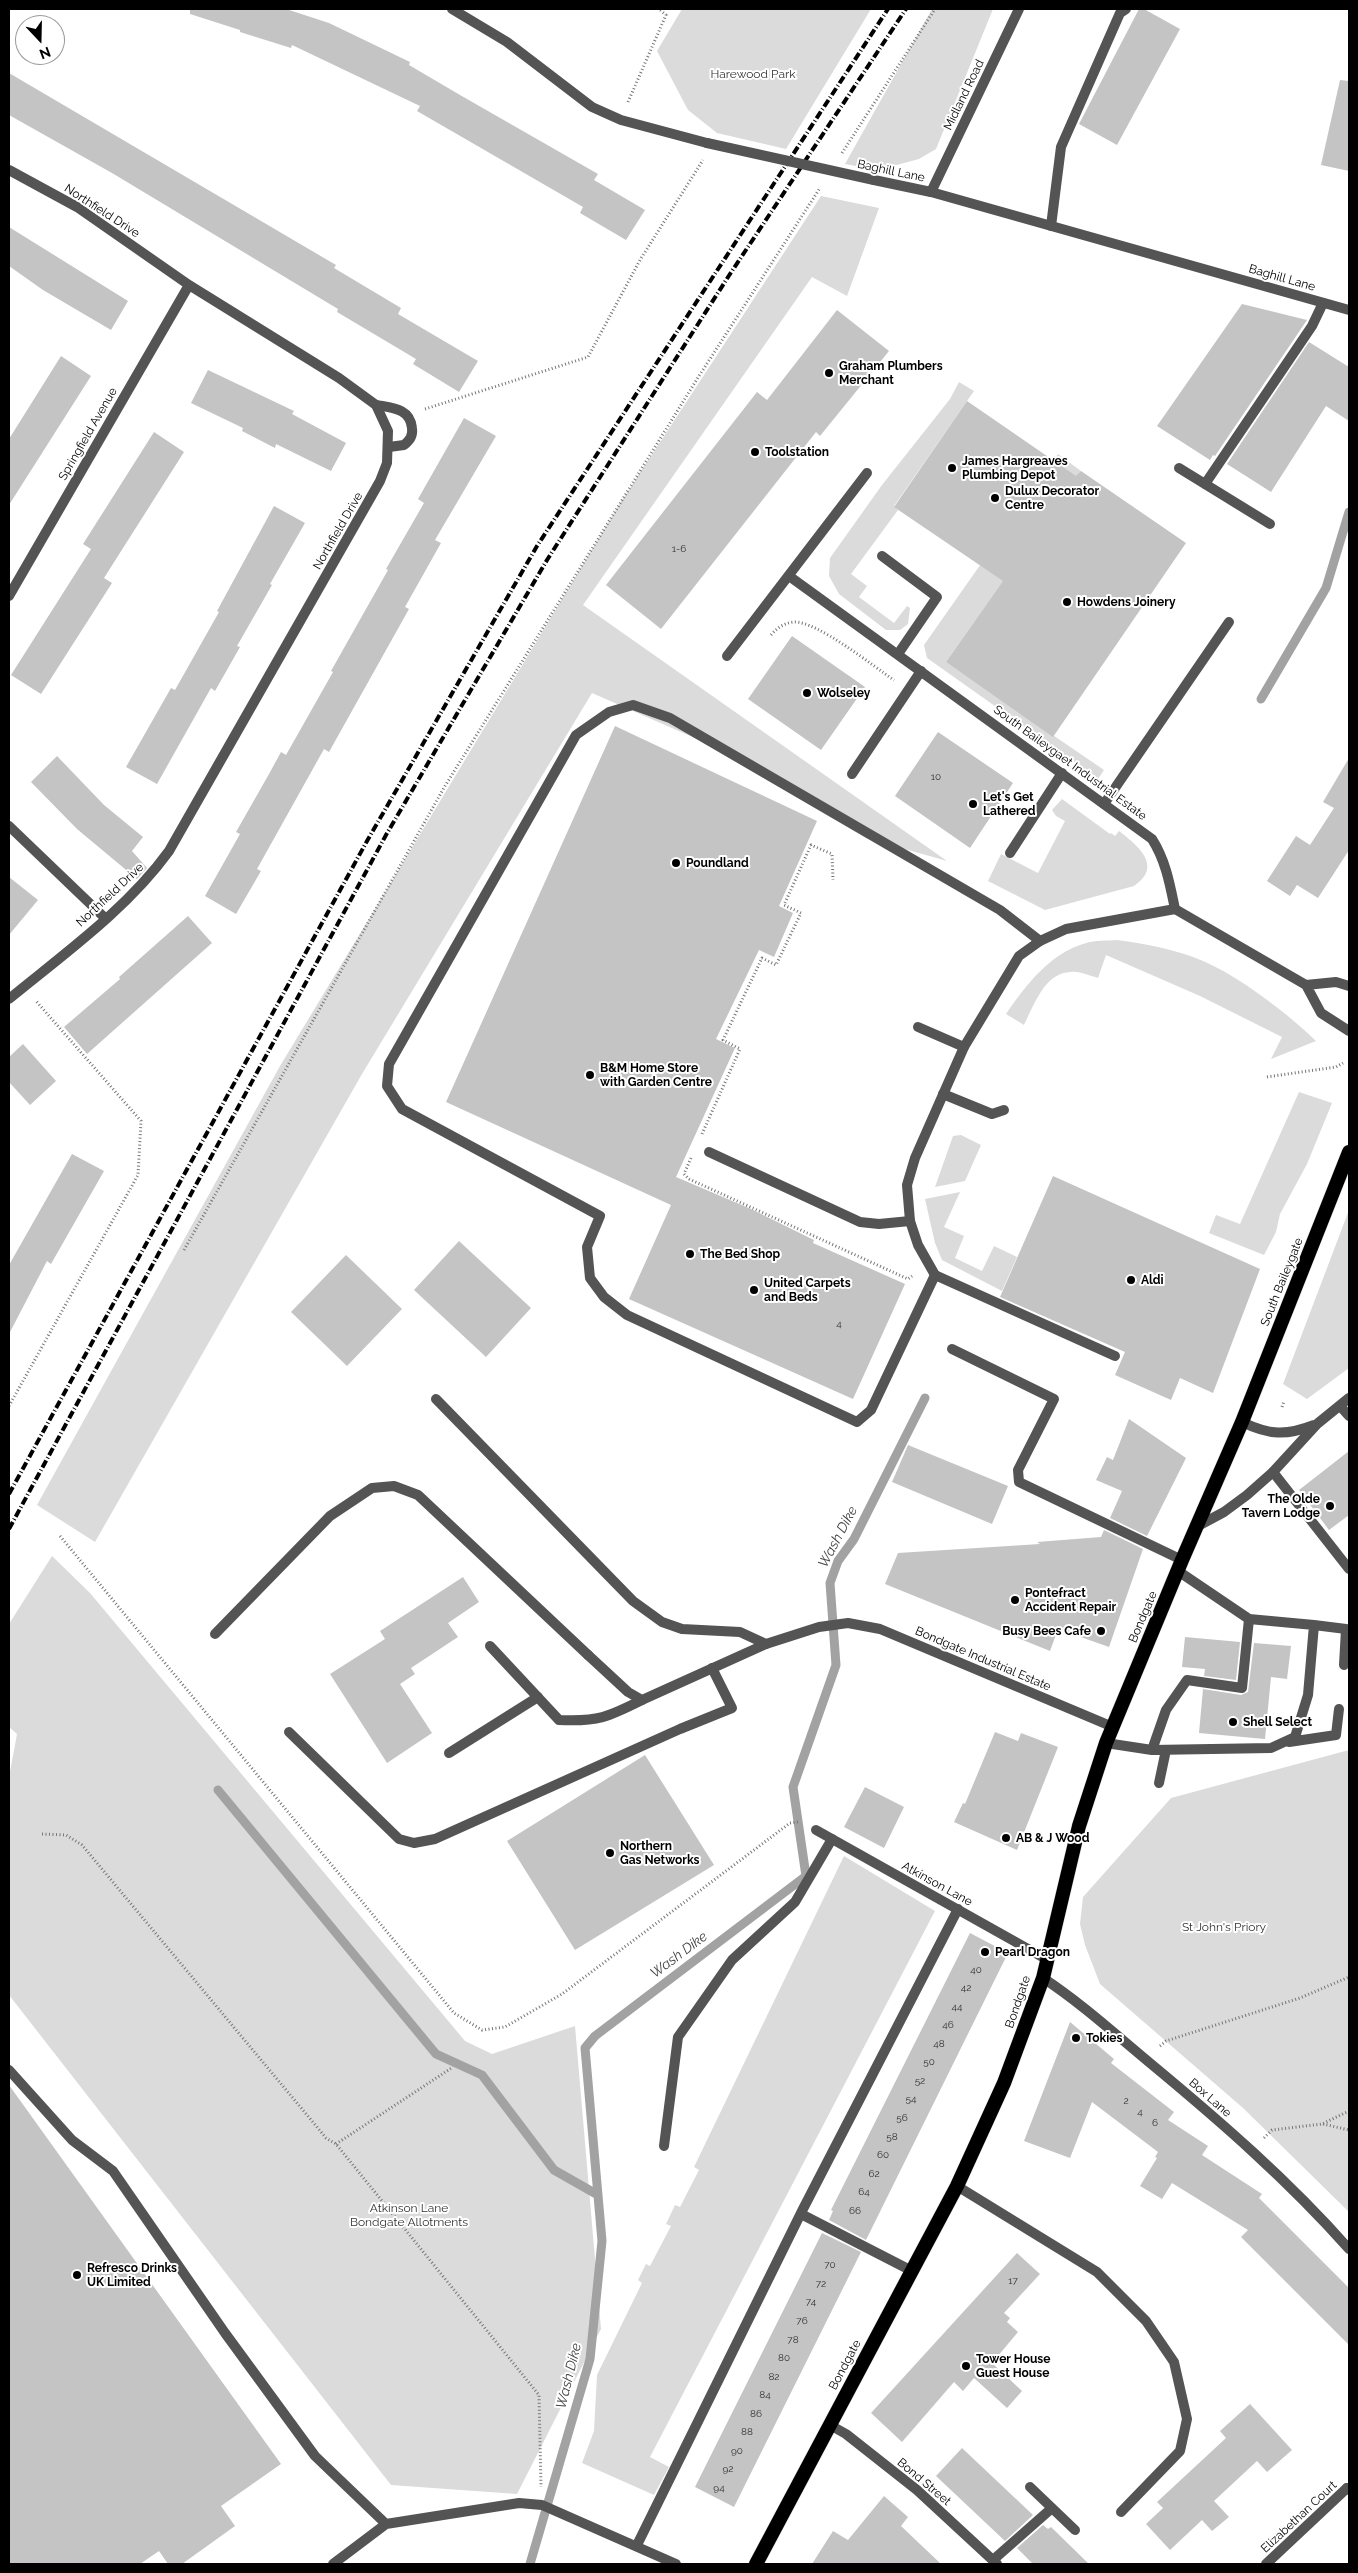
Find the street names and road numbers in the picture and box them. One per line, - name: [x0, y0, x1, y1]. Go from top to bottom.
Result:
- street label: Midland Road: [941, 57, 987, 133]
- street label: Baghill Lane: [856, 157, 926, 185]
- street label: Northfield Drive: [62, 181, 142, 241]
- street label: Baghill Lane: [1247, 262, 1317, 294]
- street label: Springfield Avenue: [56, 385, 120, 483]
- street label: Northfield Drive: [310, 490, 366, 572]
- street label: South Baileygaet Industrial Estate: [991, 703, 1149, 823]
- street label: Northfield Drive: [73, 860, 147, 930]
- street label: South Baileygate: [1258, 1236, 1306, 1328]
- street label: Bondgate: [1126, 1589, 1160, 1645]
- street label: Bondgate Industrial Estate: [913, 1624, 1053, 1694]
- street label: Atkinson Lane: [899, 1859, 975, 1909]
- street label: Bondgate: [1002, 1974, 1034, 2030]
- street label: Box Lane: [1186, 2076, 1234, 2120]
- street label: Bondgate: [826, 2338, 864, 2392]
- street label: Bond Street: [894, 2455, 954, 2509]
- street label: Elizabethan Court: [1258, 2478, 1340, 2556]

